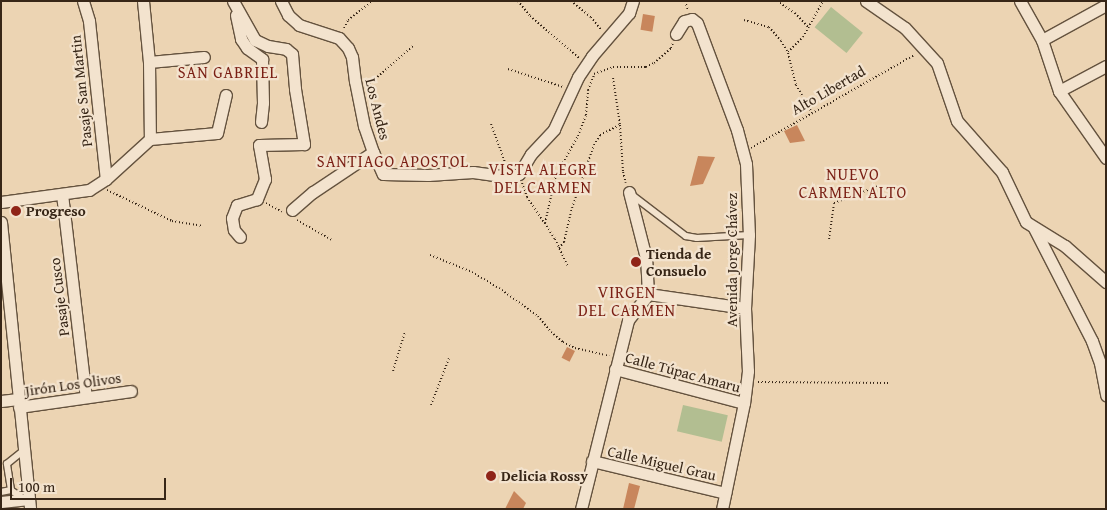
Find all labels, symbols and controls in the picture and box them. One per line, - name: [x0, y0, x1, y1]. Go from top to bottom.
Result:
- street label: Pasaje San Martin: [66, 34, 96, 148]
- district label: SAN GABRIEL: [176, 62, 280, 82]
- street label: Alto Libertad: [788, 62, 868, 118]
- street label: Los Andes: [362, 76, 394, 142]
- district label: SANTIAGO APOSTOL: [315, 151, 471, 171]
- district label: VISTA ALEGRE DEL CARMEN: [487, 159, 599, 197]
- district label: NUEVO CARMEN ALTO: [797, 164, 909, 202]
- street label: Avenida Jorge Chávez: [723, 193, 741, 327]
- place label: Progreso: [26, 202, 86, 220]
- marker: Progreso: [10, 205, 22, 217]
- place label: Tienda de Consuelo: [646, 244, 711, 279]
- marker: Tienda de Consuelo: [630, 256, 642, 268]
- street label: Pasaje Cusco: [45, 257, 73, 337]
- district label: VIRGEN DEL CARMEN: [577, 282, 677, 320]
- street label: Calle Túpac Amaru: [623, 348, 743, 396]
- street label: Jirón Los Olivos: [24, 368, 122, 400]
- street label: Calle Miguel Grau: [606, 442, 718, 484]
- place label: Delicia Rossy: [501, 467, 588, 485]
- scale bar: [12, 468, 169, 500]
- marker: Delicia Rossy: [485, 470, 497, 482]
- text: 100 m: [18, 476, 55, 497]

